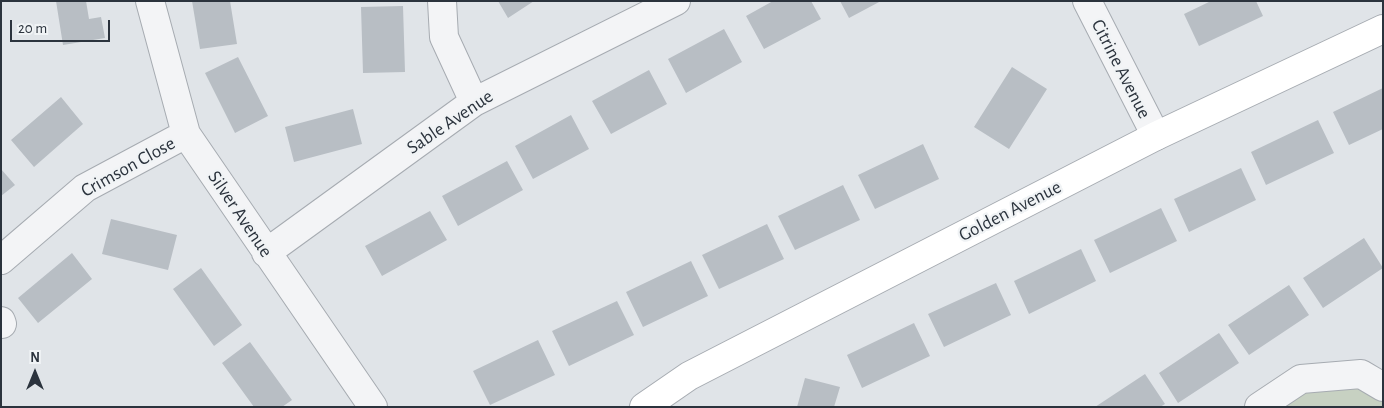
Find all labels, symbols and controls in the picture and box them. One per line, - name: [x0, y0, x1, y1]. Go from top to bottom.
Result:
- scale bar: [12, 10, 112, 42]
- street label: Citrine Avenue: [1086, 16, 1156, 122]
- text: 20 m: [18, 21, 47, 36]
- street label: Sable Avenue: [403, 85, 497, 159]
- street label: Crimson Close: [77, 132, 179, 202]
- street label: Silver Avenue: [203, 166, 277, 262]
- street label: Golden Avenue: [955, 175, 1065, 247]
- north arrow: [10, 348, 60, 398]
- text: N: [30, 351, 40, 365]

